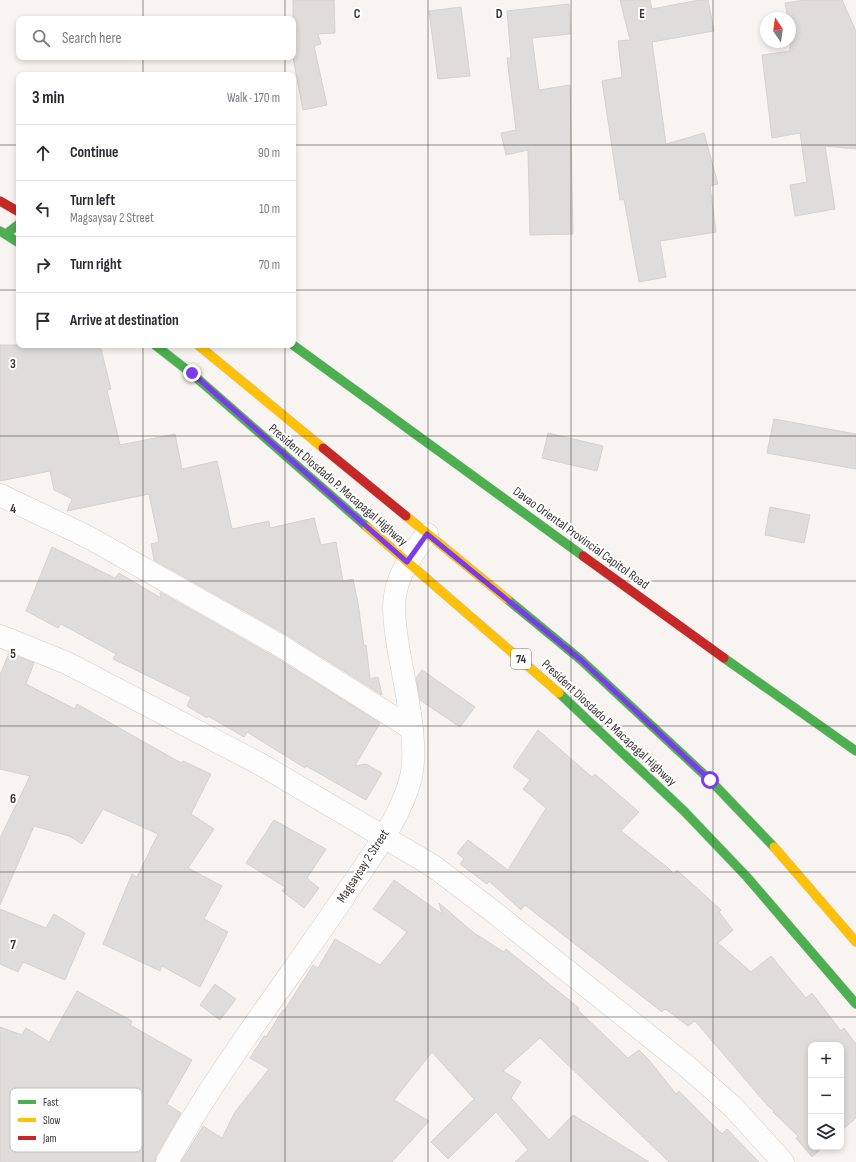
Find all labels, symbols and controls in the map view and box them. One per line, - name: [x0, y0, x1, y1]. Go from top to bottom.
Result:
- text: C: [354, 6, 361, 22]
- text: D: [496, 6, 503, 22]
- text: E: [639, 6, 645, 22]
- north arrow: [760, 12, 796, 48]
- search box: [16, 16, 296, 60]
- icon: search: [30, 27, 52, 49]
- text: Search here: [62, 29, 122, 48]
- text: 3 min: [32, 88, 65, 108]
- text: Walk · 170 m: [227, 90, 280, 106]
- icon: ahead: [32, 142, 54, 164]
- text: Continue: [70, 143, 119, 162]
- text: 90 m: [258, 145, 280, 161]
- text: Turn left: [70, 191, 115, 210]
- icon: left: [32, 198, 54, 220]
- text: 10 m: [259, 201, 280, 217]
- text: Magsaysay 2 Street: [70, 210, 154, 226]
- icon: right: [32, 254, 54, 276]
- text: Turn right: [70, 255, 122, 274]
- text: 70 m: [259, 257, 280, 273]
- icon: arrive: [32, 310, 54, 332]
- text: Arrive at destination: [70, 311, 179, 330]
- text: 3: [10, 356, 16, 372]
- route end: [183, 364, 201, 382]
- street label: President Diosdado P. Macapagal Highway: [265, 420, 411, 550]
- street label: Davao Oriental Provincial Capitol Road: [510, 483, 652, 593]
- text: 4: [10, 501, 16, 517]
- text: 5: [10, 646, 16, 662]
- road number: 74: [511, 649, 531, 669]
- street label: President Diosdado P. Macapagal Highway: [538, 656, 680, 790]
- route start: [701, 771, 719, 789]
- text: 6: [10, 791, 16, 807]
- street label: Magsaysay 2 Street: [333, 826, 393, 906]
- text: 7: [10, 937, 16, 953]
- map controls: [808, 1042, 844, 1150]
- button: +: [808, 1042, 844, 1078]
- button: −: [808, 1078, 844, 1114]
- legend: [10, 1088, 142, 1152]
- text: Fast: [43, 1096, 59, 1109]
- text: Slow: [43, 1114, 60, 1127]
- button: layers: [808, 1114, 844, 1150]
- text: Jam: [42, 1132, 57, 1145]

